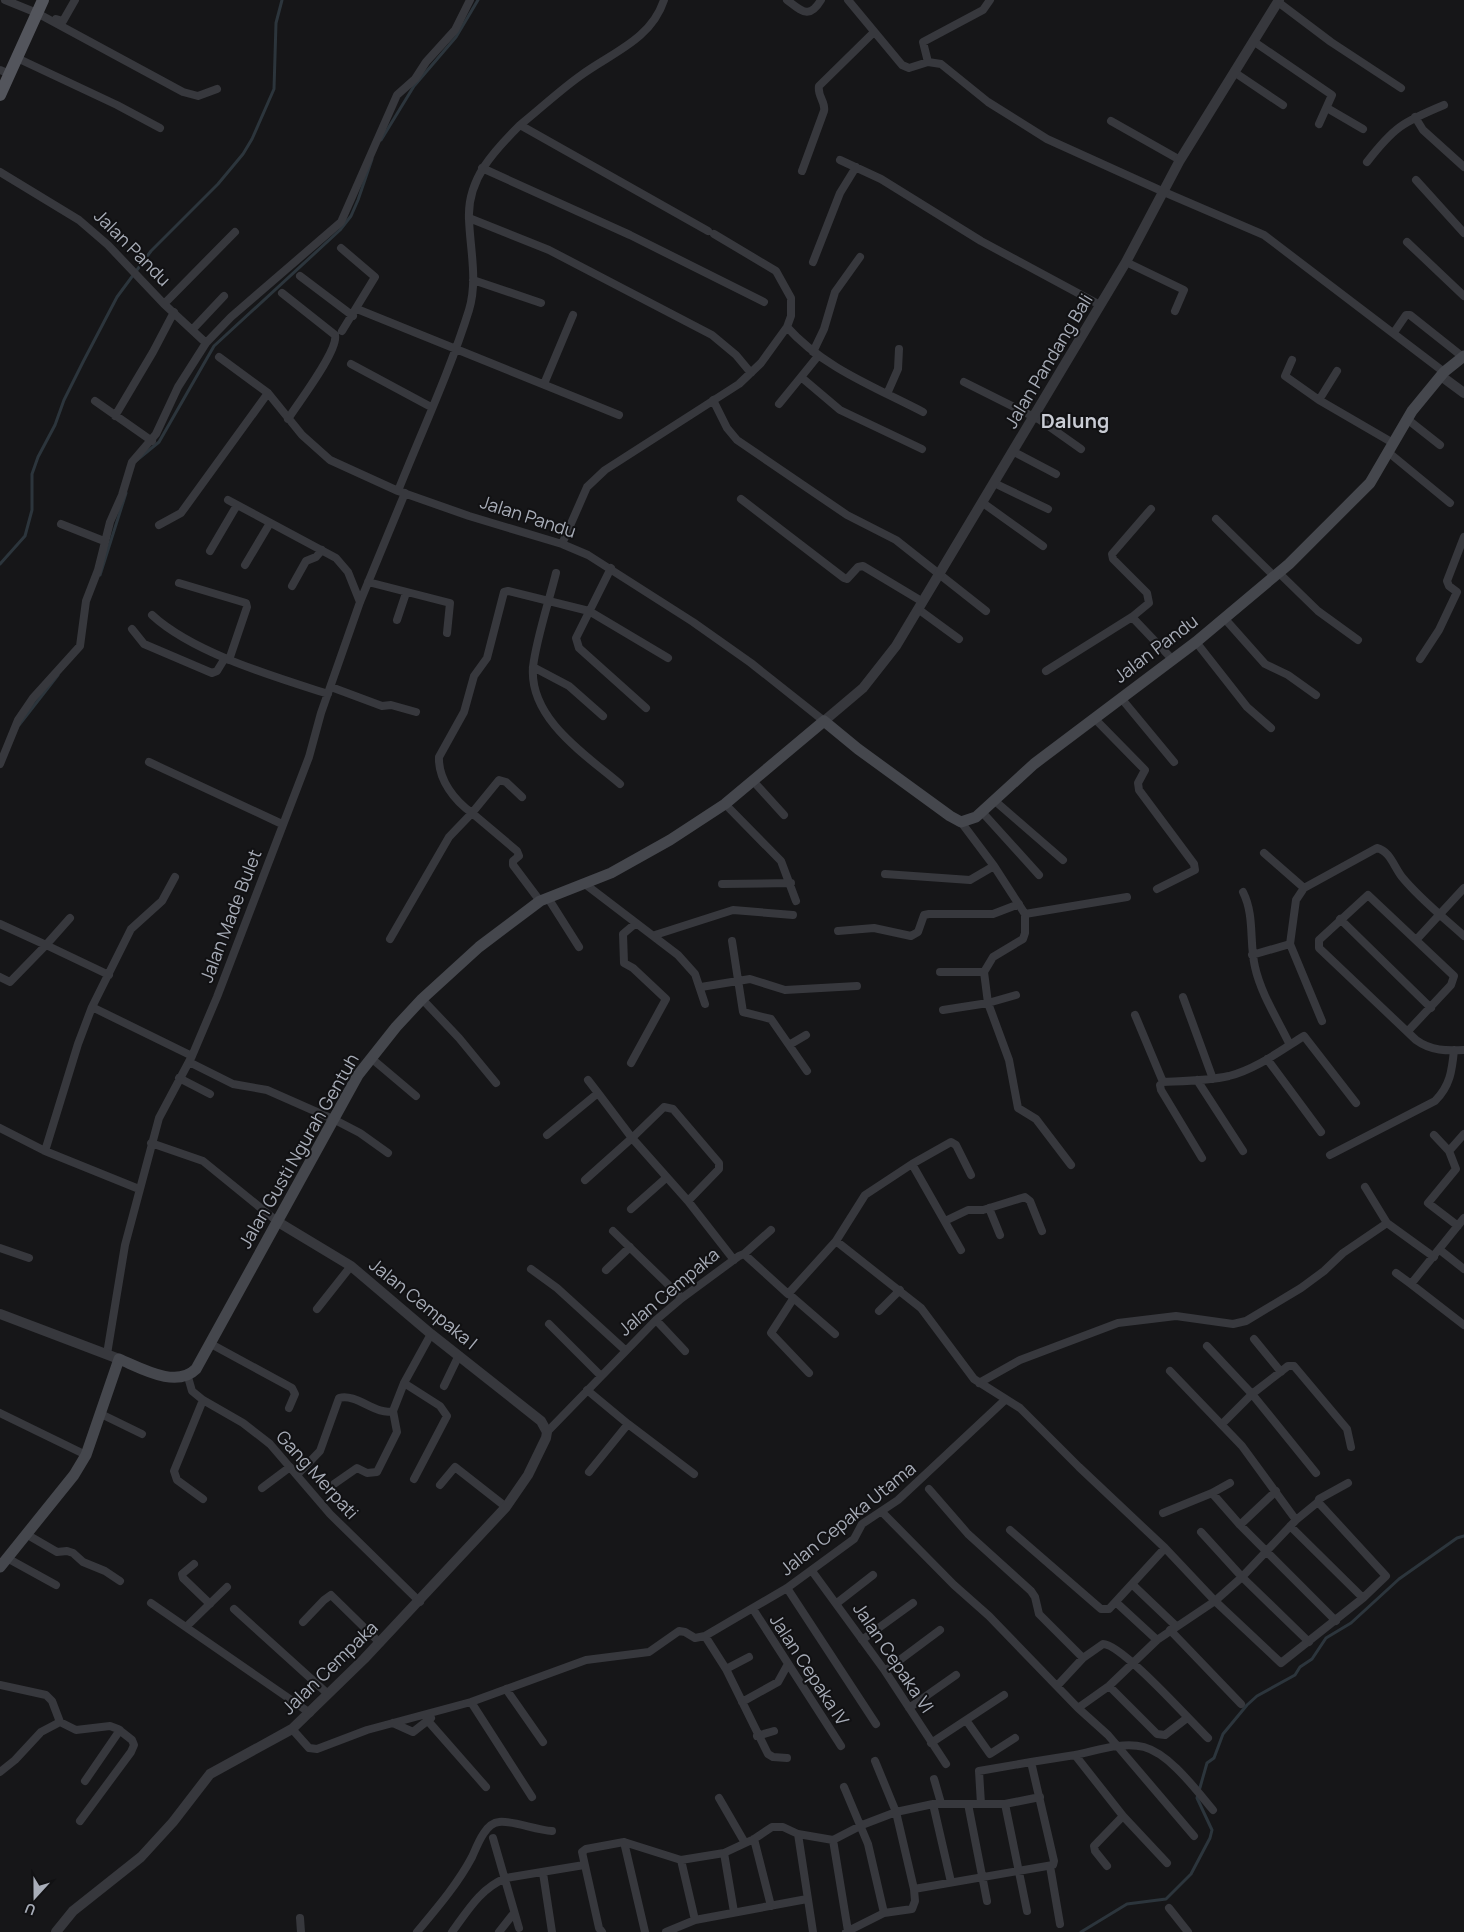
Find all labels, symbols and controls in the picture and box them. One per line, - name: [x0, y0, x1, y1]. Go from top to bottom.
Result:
- street label: Jalan Pandu: [89, 204, 176, 291]
- street label: Jalan Pandang Bali: [998, 289, 1098, 432]
- district label: Dalung: [1041, 407, 1109, 434]
- street label: Jalan Pandu: [477, 489, 579, 543]
- street label: Jalan Pandu: [1109, 609, 1202, 688]
- street label: Jalan Made Bulet: [194, 846, 266, 985]
- street label: Jalan Gusti Ngurah Gentuh: [232, 1049, 364, 1252]
- street label: Jalan Cempaka: [613, 1242, 724, 1341]
- street label: Jalan Cempaka I: [365, 1252, 483, 1354]
- street label: Gang Merpati: [271, 1425, 364, 1524]
- street label: Jalan Cepaka Utama: [774, 1456, 920, 1580]
- street label: Jalan Cepaka VI: [848, 1598, 940, 1717]
- street label: Jalan Cepaka IV: [765, 1609, 855, 1730]
- street label: Jalan Cempaka: [276, 1615, 383, 1719]
- north arrow: [10, 1872, 60, 1922]
- text: U: [22, 1899, 38, 1920]

